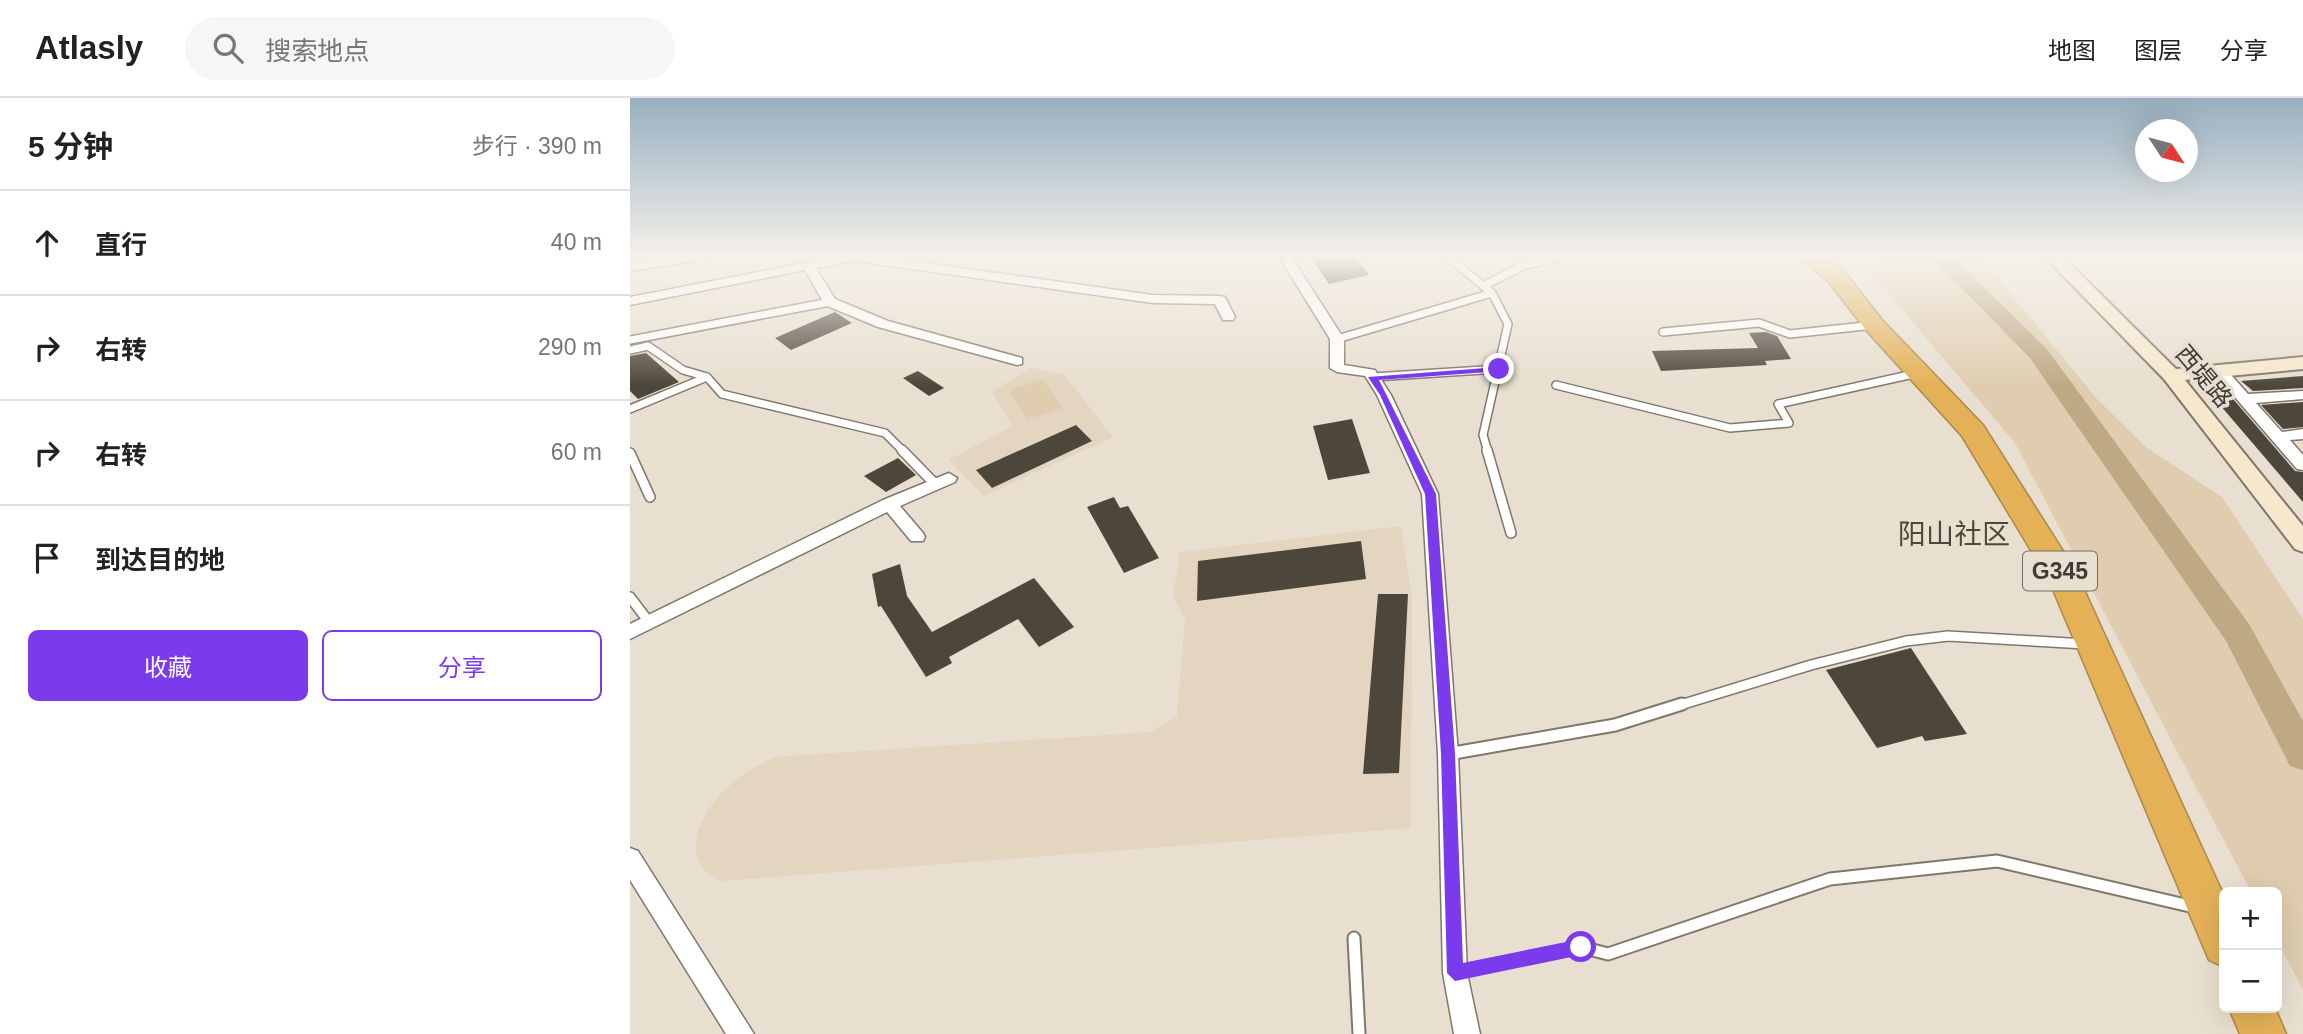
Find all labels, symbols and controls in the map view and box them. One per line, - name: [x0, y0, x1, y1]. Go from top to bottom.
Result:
- search box: [185, 17, 675, 80]
- text: Atlasly: [35, 29, 143, 66]
- icon: search: [209, 29, 247, 67]
- text: 搜索地点: [265, 36, 369, 66]
- text: 地图: [2048, 37, 2096, 64]
- text: 图层: [2134, 37, 2182, 64]
- text: 分享: [2220, 37, 2268, 64]
- north arrow: [2135, 119, 2198, 182]
- text: 5 分钟: [28, 130, 113, 163]
- text: 步行 · 390 m: [472, 133, 602, 159]
- icon: ahead: [28, 224, 66, 262]
- text: 40 m: [551, 229, 602, 255]
- text: 直行: [95, 230, 147, 260]
- icon: right: [28, 329, 66, 367]
- text: 290 m: [538, 334, 602, 360]
- text: 右转: [95, 335, 147, 365]
- street label: 西堤路: [2171, 340, 2237, 412]
- route end: [1483, 353, 1514, 384]
- icon: right: [28, 434, 66, 472]
- text: 60 m: [551, 439, 602, 465]
- text: 右转: [95, 440, 147, 470]
- district label: 阳山社区: [1898, 519, 2010, 550]
- icon: arrive: [28, 539, 66, 577]
- text: 到达目的地: [95, 545, 225, 575]
- road number: G345: [2023, 551, 2097, 590]
- button: 收藏: [28, 630, 308, 701]
- button: 分享: [322, 630, 602, 701]
- map controls: [2219, 887, 2282, 1013]
- button: +: [2219, 887, 2282, 950]
- route start: [1565, 931, 1596, 962]
- button: −: [2219, 950, 2282, 1013]

